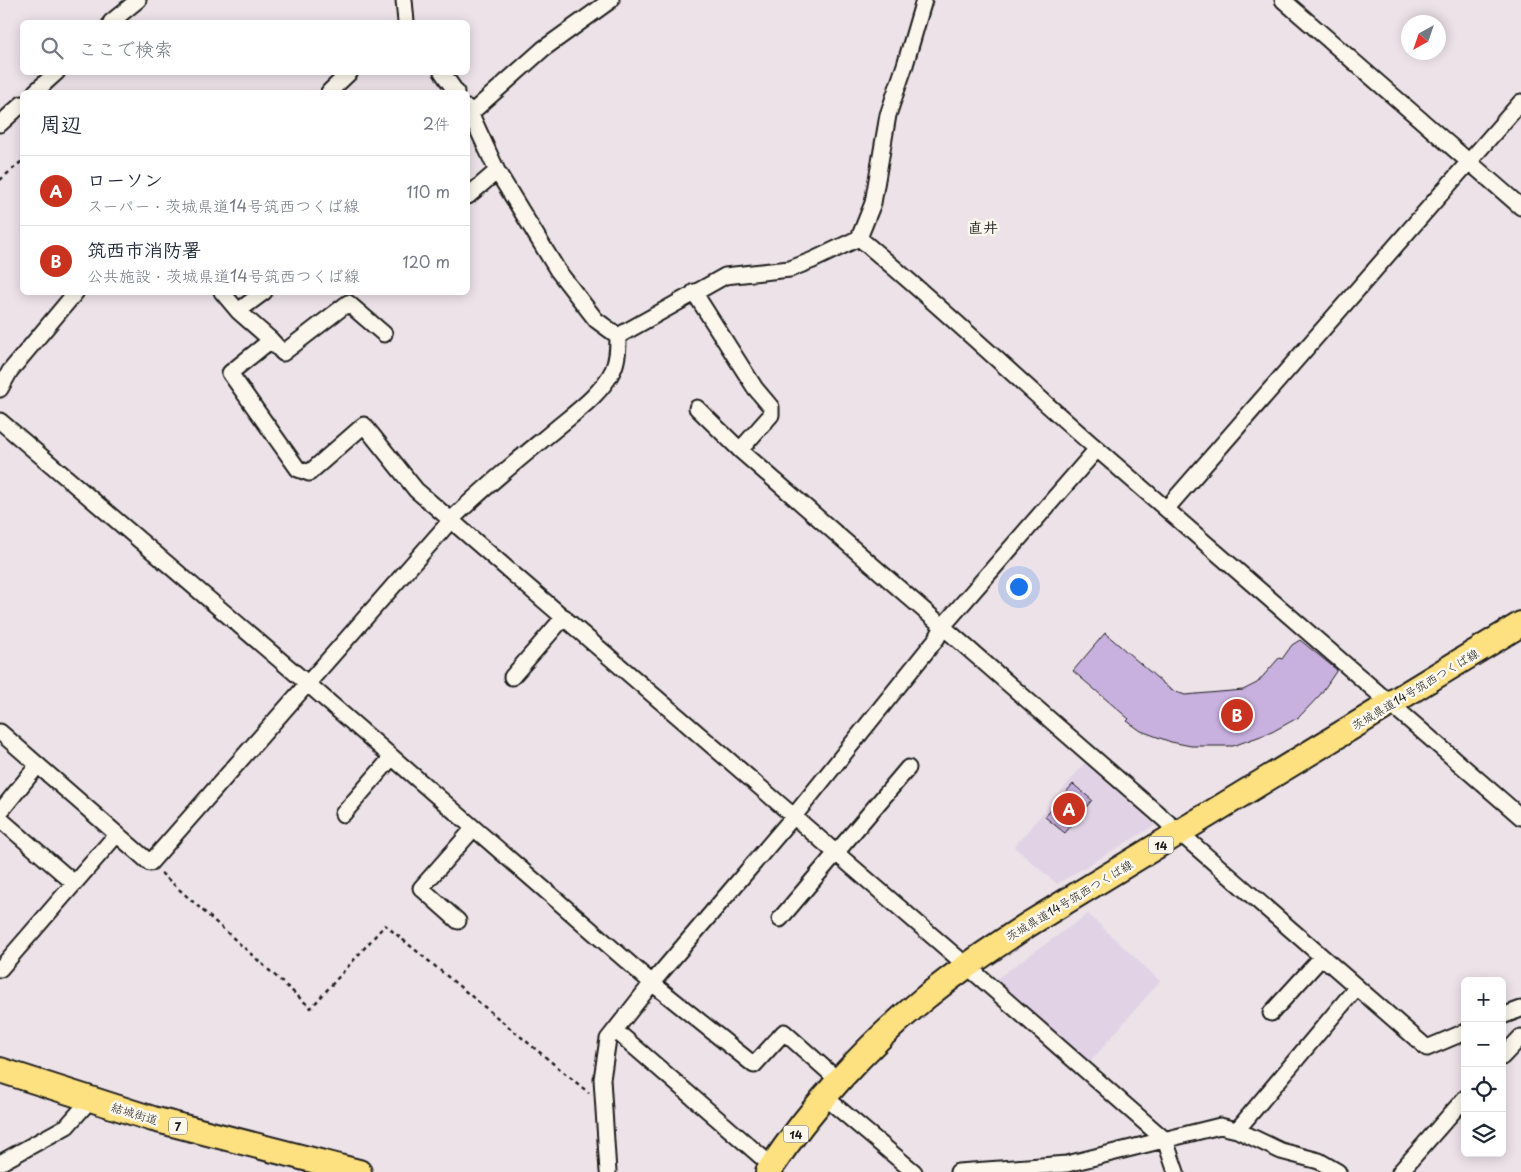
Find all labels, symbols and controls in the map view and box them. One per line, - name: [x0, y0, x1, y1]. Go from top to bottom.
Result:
- north arrow: [1401, 15, 1446, 60]
- search box: [20, 20, 470, 75]
- icon: search: [38, 34, 66, 62]
- text: ここで検索: [78, 34, 173, 62]
- text: 周辺: [40, 107, 82, 139]
- text: 2件: [423, 111, 450, 135]
- text: ローソン: [87, 165, 163, 193]
- text: A: [50, 179, 62, 203]
- text: 110 m: [407, 179, 450, 203]
- text: スーパー · 茨城県道14号筑西つくば線: [87, 193, 359, 217]
- district label: 直井: [968, 215, 998, 238]
- text: 筑西市消防署: [87, 235, 201, 263]
- text: B: [51, 249, 61, 273]
- text: 120 m: [403, 249, 450, 273]
- text: 公共施設 · 茨城県道14号筑西つくば線: [87, 263, 360, 287]
- your location: [1006, 574, 1032, 600]
- street label: 茨城県道14号筑西つくば線: [1348, 644, 1482, 734]
- pin: B: [1221, 696, 1253, 734]
- pin: A: [1053, 790, 1085, 828]
- road number: 14: [1148, 836, 1174, 854]
- street label: 茨城県道14号筑西つくば線: [1002, 855, 1136, 945]
- map controls: [1461, 977, 1506, 1157]
- button: +: [1461, 977, 1506, 1022]
- button: −: [1461, 1022, 1506, 1067]
- button: locate: [1461, 1067, 1506, 1112]
- street label: 結城街道: [109, 1097, 161, 1129]
- button: layers: [1461, 1112, 1506, 1157]
- road number: 7: [169, 1118, 187, 1134]
- road number: 14: [784, 1126, 808, 1142]

